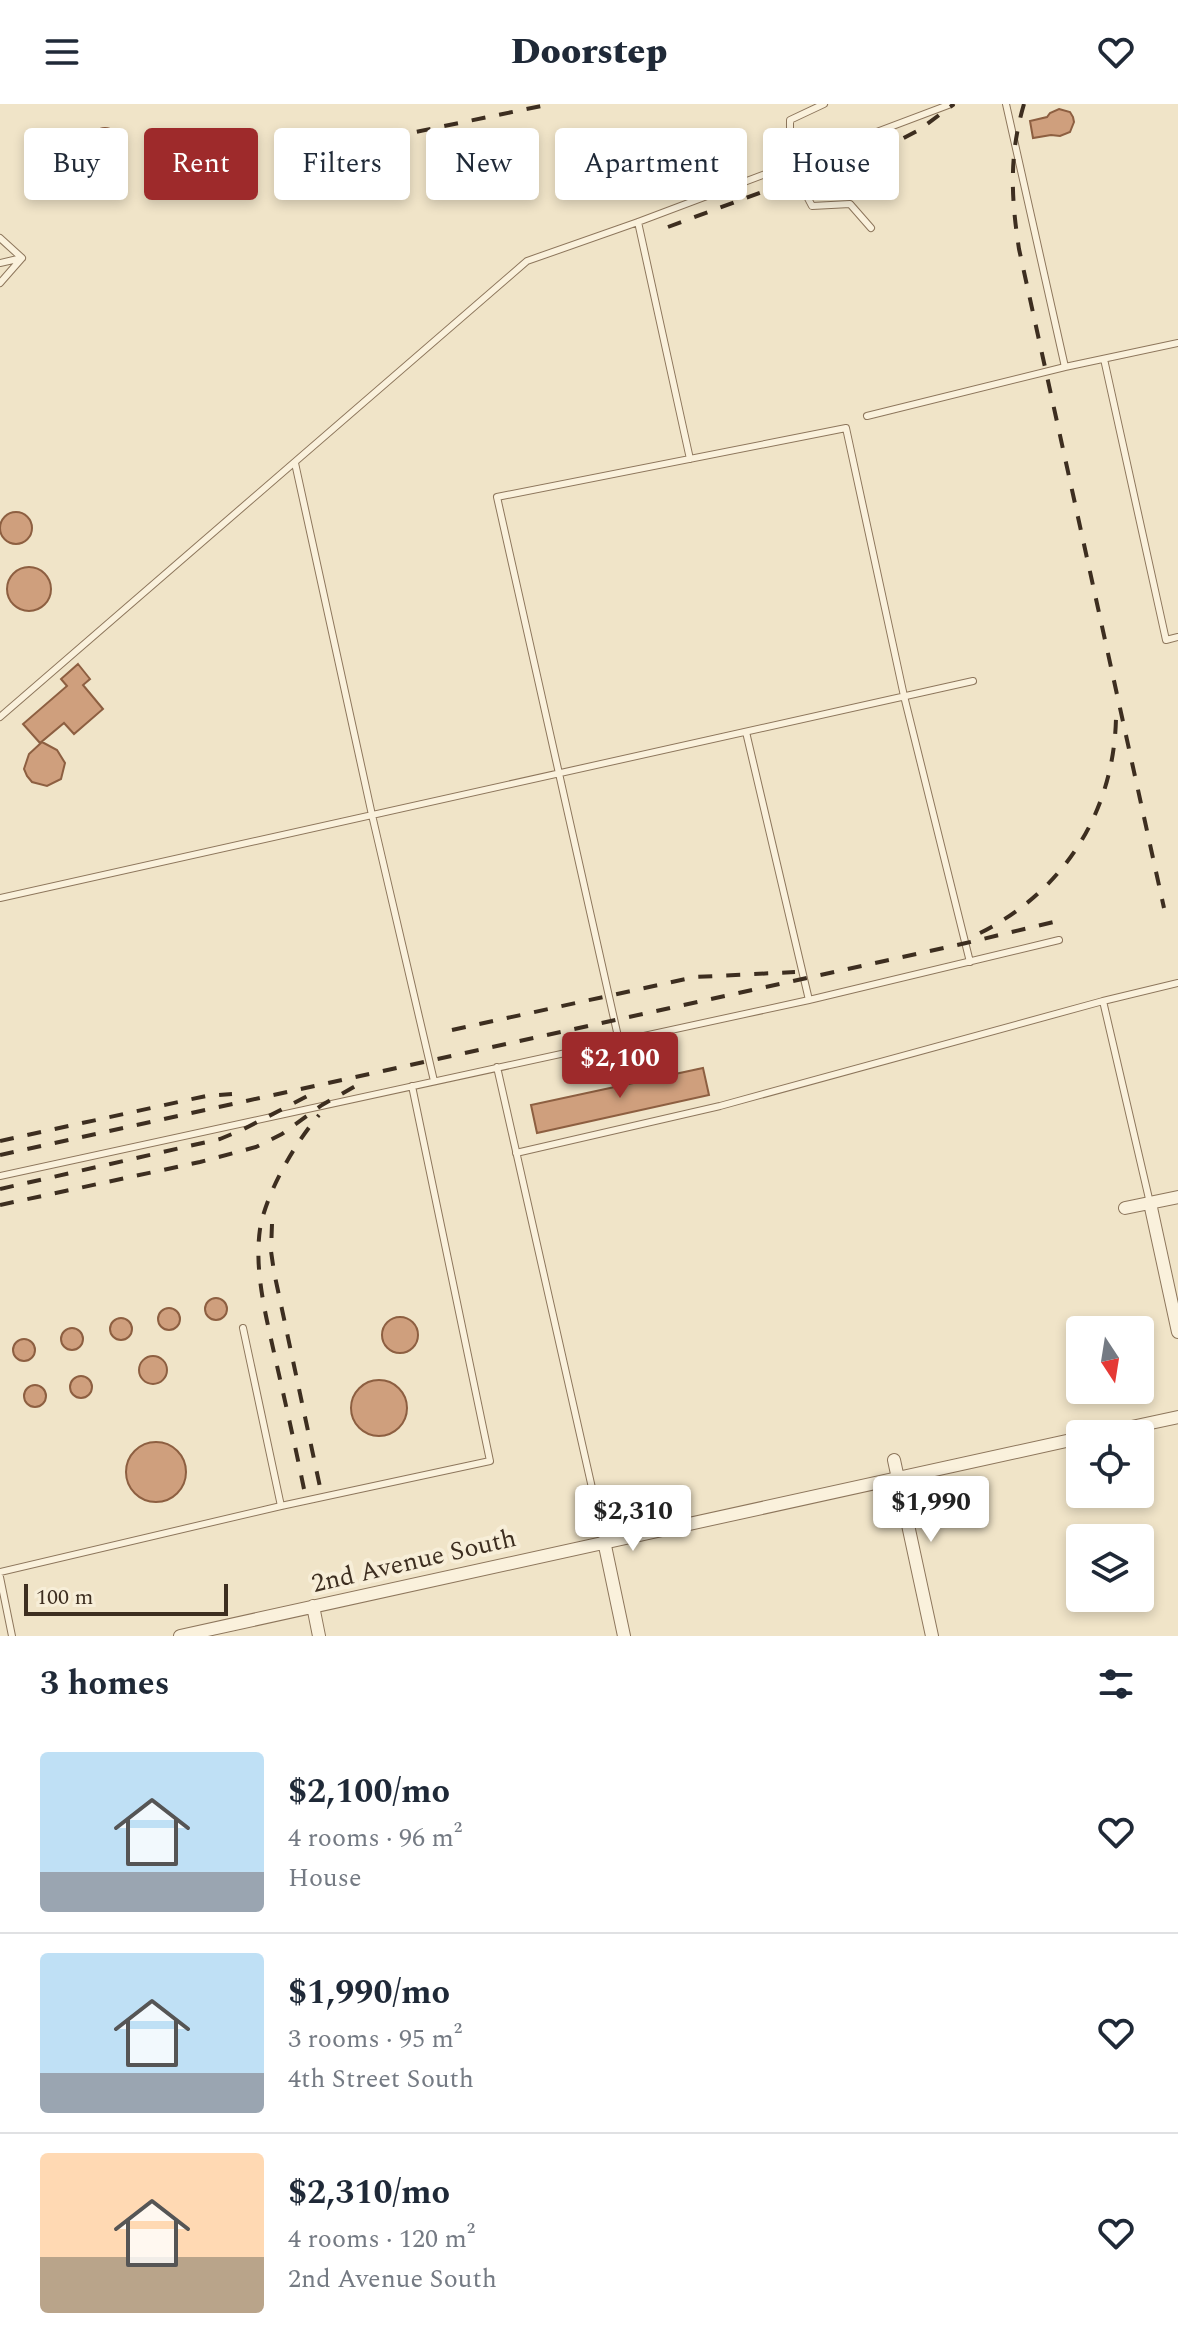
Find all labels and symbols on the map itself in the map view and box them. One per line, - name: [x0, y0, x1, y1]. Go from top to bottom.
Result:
- pin: $2,100: [555, 1032, 685, 1100]
- north arrow: [1066, 1316, 1154, 1404]
- pin: $1,990: [866, 1476, 996, 1544]
- pin: $2,310: [568, 1485, 698, 1553]
- street label: 2nd Avenue South: [308, 1518, 520, 1604]
- scale bar: [24, 1580, 228, 1616]

